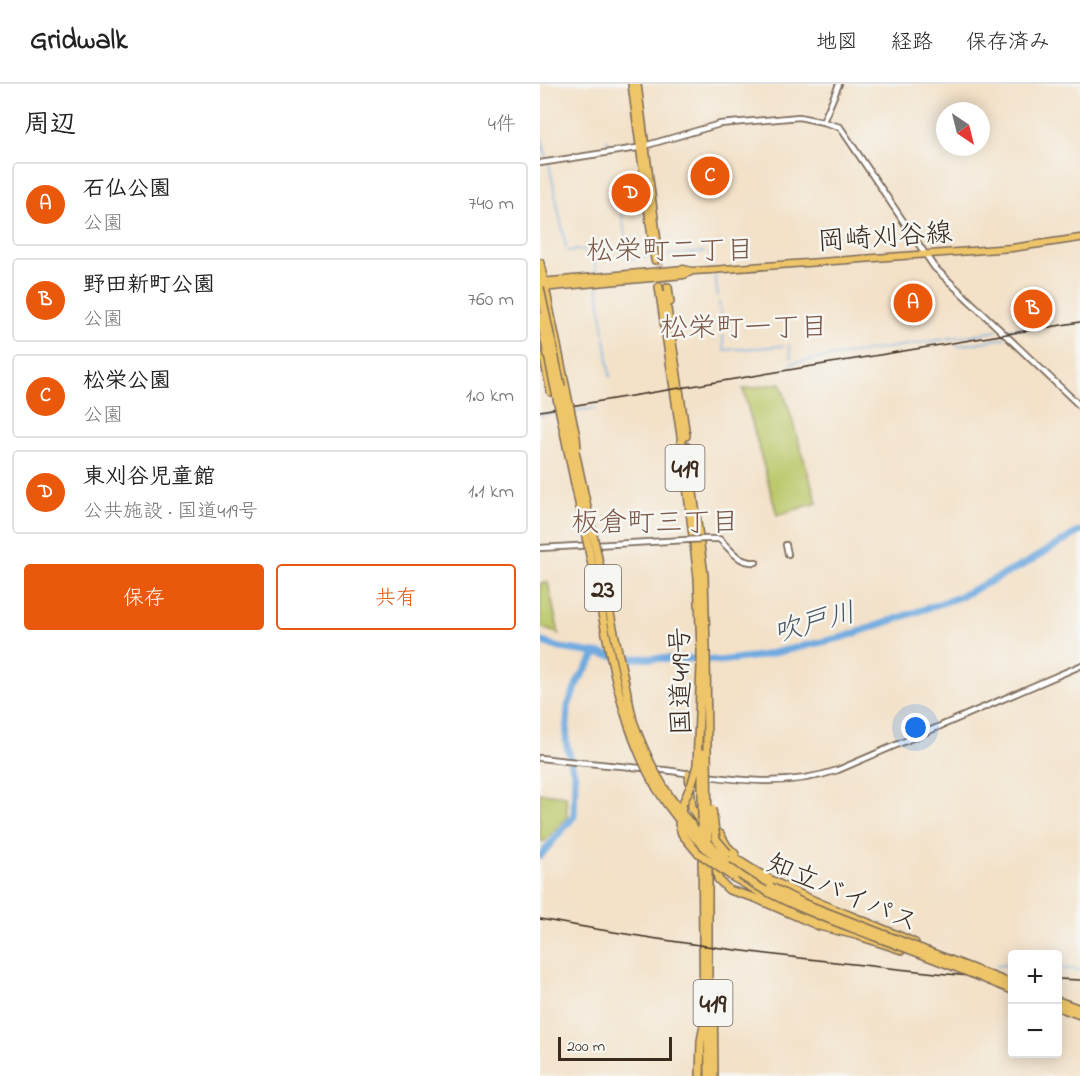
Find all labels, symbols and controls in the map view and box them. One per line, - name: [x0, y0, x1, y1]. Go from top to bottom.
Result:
- text: Gridwalk: [30, 21, 127, 62]
- text: 地図: [816, 28, 858, 58]
- text: 経路: [891, 28, 933, 58]
- text: 保存済み: [966, 28, 1050, 58]
- north arrow: [936, 102, 990, 156]
- text: 周辺: [24, 107, 76, 145]
- text: 4件: [488, 111, 516, 140]
- pin: C: [690, 154, 730, 199]
- pin: D: [612, 170, 650, 216]
- text: 石仏公園: [83, 174, 171, 206]
- text: A: [39, 190, 52, 219]
- text: 740 m: [468, 190, 514, 219]
- text: 公園: [83, 210, 123, 239]
- street label: 岡崎刈谷線: [816, 214, 954, 263]
- district label: 松栄町二丁目: [586, 232, 754, 273]
- text: 野田新町公園: [83, 270, 215, 302]
- pin: A: [894, 280, 932, 326]
- text: B: [39, 286, 52, 315]
- text: 760 m: [468, 286, 514, 315]
- pin: B: [1014, 286, 1052, 332]
- text: 公園: [83, 306, 123, 335]
- district label: 松栄町一丁目: [660, 309, 828, 350]
- text: 松栄公園: [83, 366, 171, 398]
- text: C: [40, 382, 51, 411]
- text: 1.0 km: [466, 382, 514, 411]
- text: 公園: [83, 402, 123, 431]
- road number: 419: [666, 445, 704, 491]
- text: 東刈谷児童館: [83, 462, 215, 494]
- text: D: [38, 478, 53, 507]
- text: 1.1 km: [468, 478, 514, 507]
- text: 公共施設 · 国道419号: [83, 498, 258, 527]
- district label: 板倉町三丁目: [571, 504, 739, 545]
- button: 保存: [24, 564, 264, 630]
- button: 共有: [276, 564, 516, 630]
- road number: 23: [585, 565, 621, 611]
- water label: 吹戸川: [769, 594, 861, 655]
- street label: 国道419号: [662, 626, 703, 736]
- your location: [901, 713, 930, 742]
- street label: 知立バイパス: [760, 845, 924, 944]
- map controls: [1008, 950, 1062, 1058]
- button: +: [1008, 950, 1062, 1004]
- road number: 419: [694, 980, 732, 1026]
- button: −: [1008, 1004, 1062, 1058]
- scale bar: [558, 1034, 672, 1062]
- text: 200 m: [567, 1035, 605, 1059]

